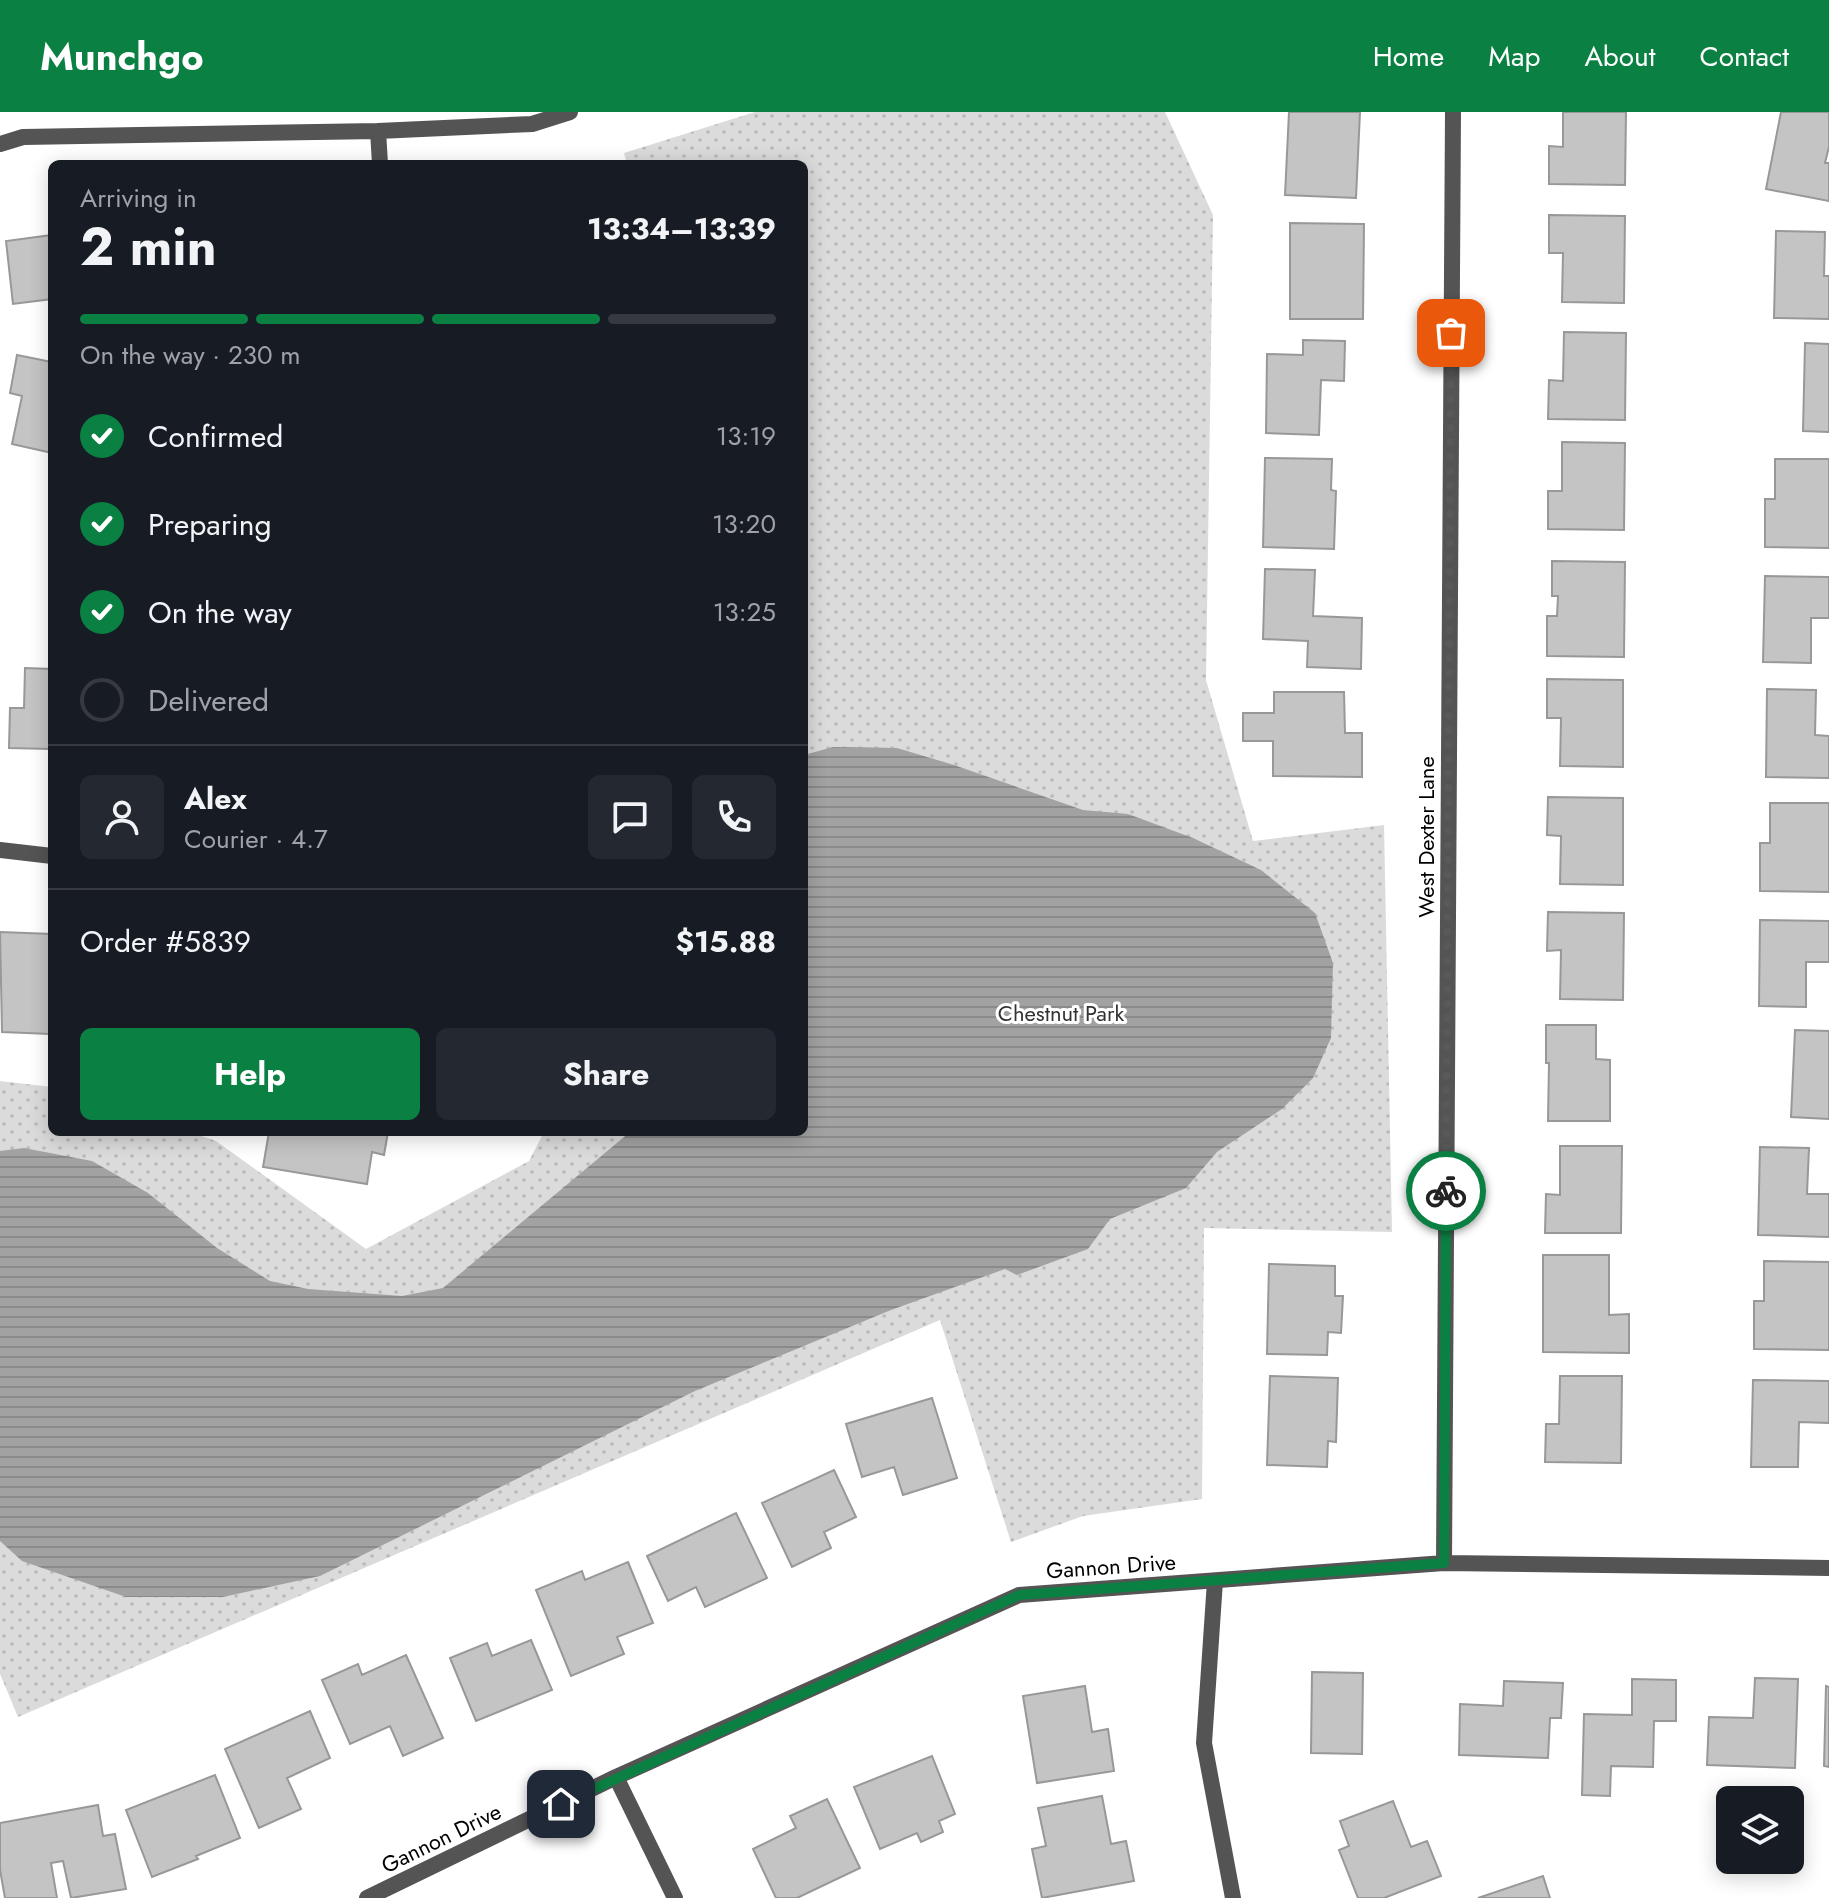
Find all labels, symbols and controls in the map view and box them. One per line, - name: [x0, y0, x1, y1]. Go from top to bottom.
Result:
- text: Munchgo: [40, 29, 204, 84]
- text: Home: [1373, 36, 1444, 77]
- text: Map: [1488, 36, 1540, 77]
- text: About: [1584, 36, 1656, 77]
- text: Contact: [1700, 36, 1789, 77]
- text: Arriving in: [80, 179, 197, 217]
- text: 13:34–13:39: [587, 207, 776, 250]
- text: 2 min: [80, 209, 217, 285]
- pin: [1417, 299, 1485, 367]
- icon: bag: [1429, 311, 1473, 355]
- text: On the way · 230 m: [80, 336, 301, 374]
- icon: check: [80, 414, 124, 458]
- text: Confirmed: [148, 415, 283, 458]
- text: 13:19: [716, 417, 776, 455]
- icon: check: [80, 502, 124, 546]
- text: Preparing: [148, 503, 272, 546]
- text: 13:20: [712, 505, 776, 543]
- icon: check: [80, 590, 124, 634]
- text: On the way: [148, 591, 292, 634]
- text: 13:25: [713, 593, 776, 631]
- text: Delivered: [148, 679, 269, 722]
- street label: West Dexter Lane: [1410, 756, 1442, 918]
- button: person: [80, 775, 164, 859]
- button: chat: [588, 775, 672, 859]
- button: phone: [692, 775, 776, 859]
- text: Alex: [184, 777, 247, 820]
- text: Courier · 4.7: [184, 820, 328, 858]
- text: Order #5839: [80, 920, 251, 963]
- text: $15.88: [675, 920, 776, 963]
- park label: Chestnut Park: [998, 997, 1124, 1029]
- button: Help: [80, 1028, 420, 1120]
- button: Share: [436, 1028, 776, 1120]
- courier: [1406, 1151, 1486, 1231]
- icon: bike: [1424, 1169, 1468, 1213]
- street label: Gannon Drive: [1045, 1546, 1177, 1586]
- pin: [527, 1770, 595, 1838]
- icon: home: [539, 1782, 583, 1826]
- map controls: [1716, 1786, 1804, 1874]
- button: layers: [1716, 1786, 1804, 1874]
- street label: Gannon Drive: [376, 1795, 506, 1881]

